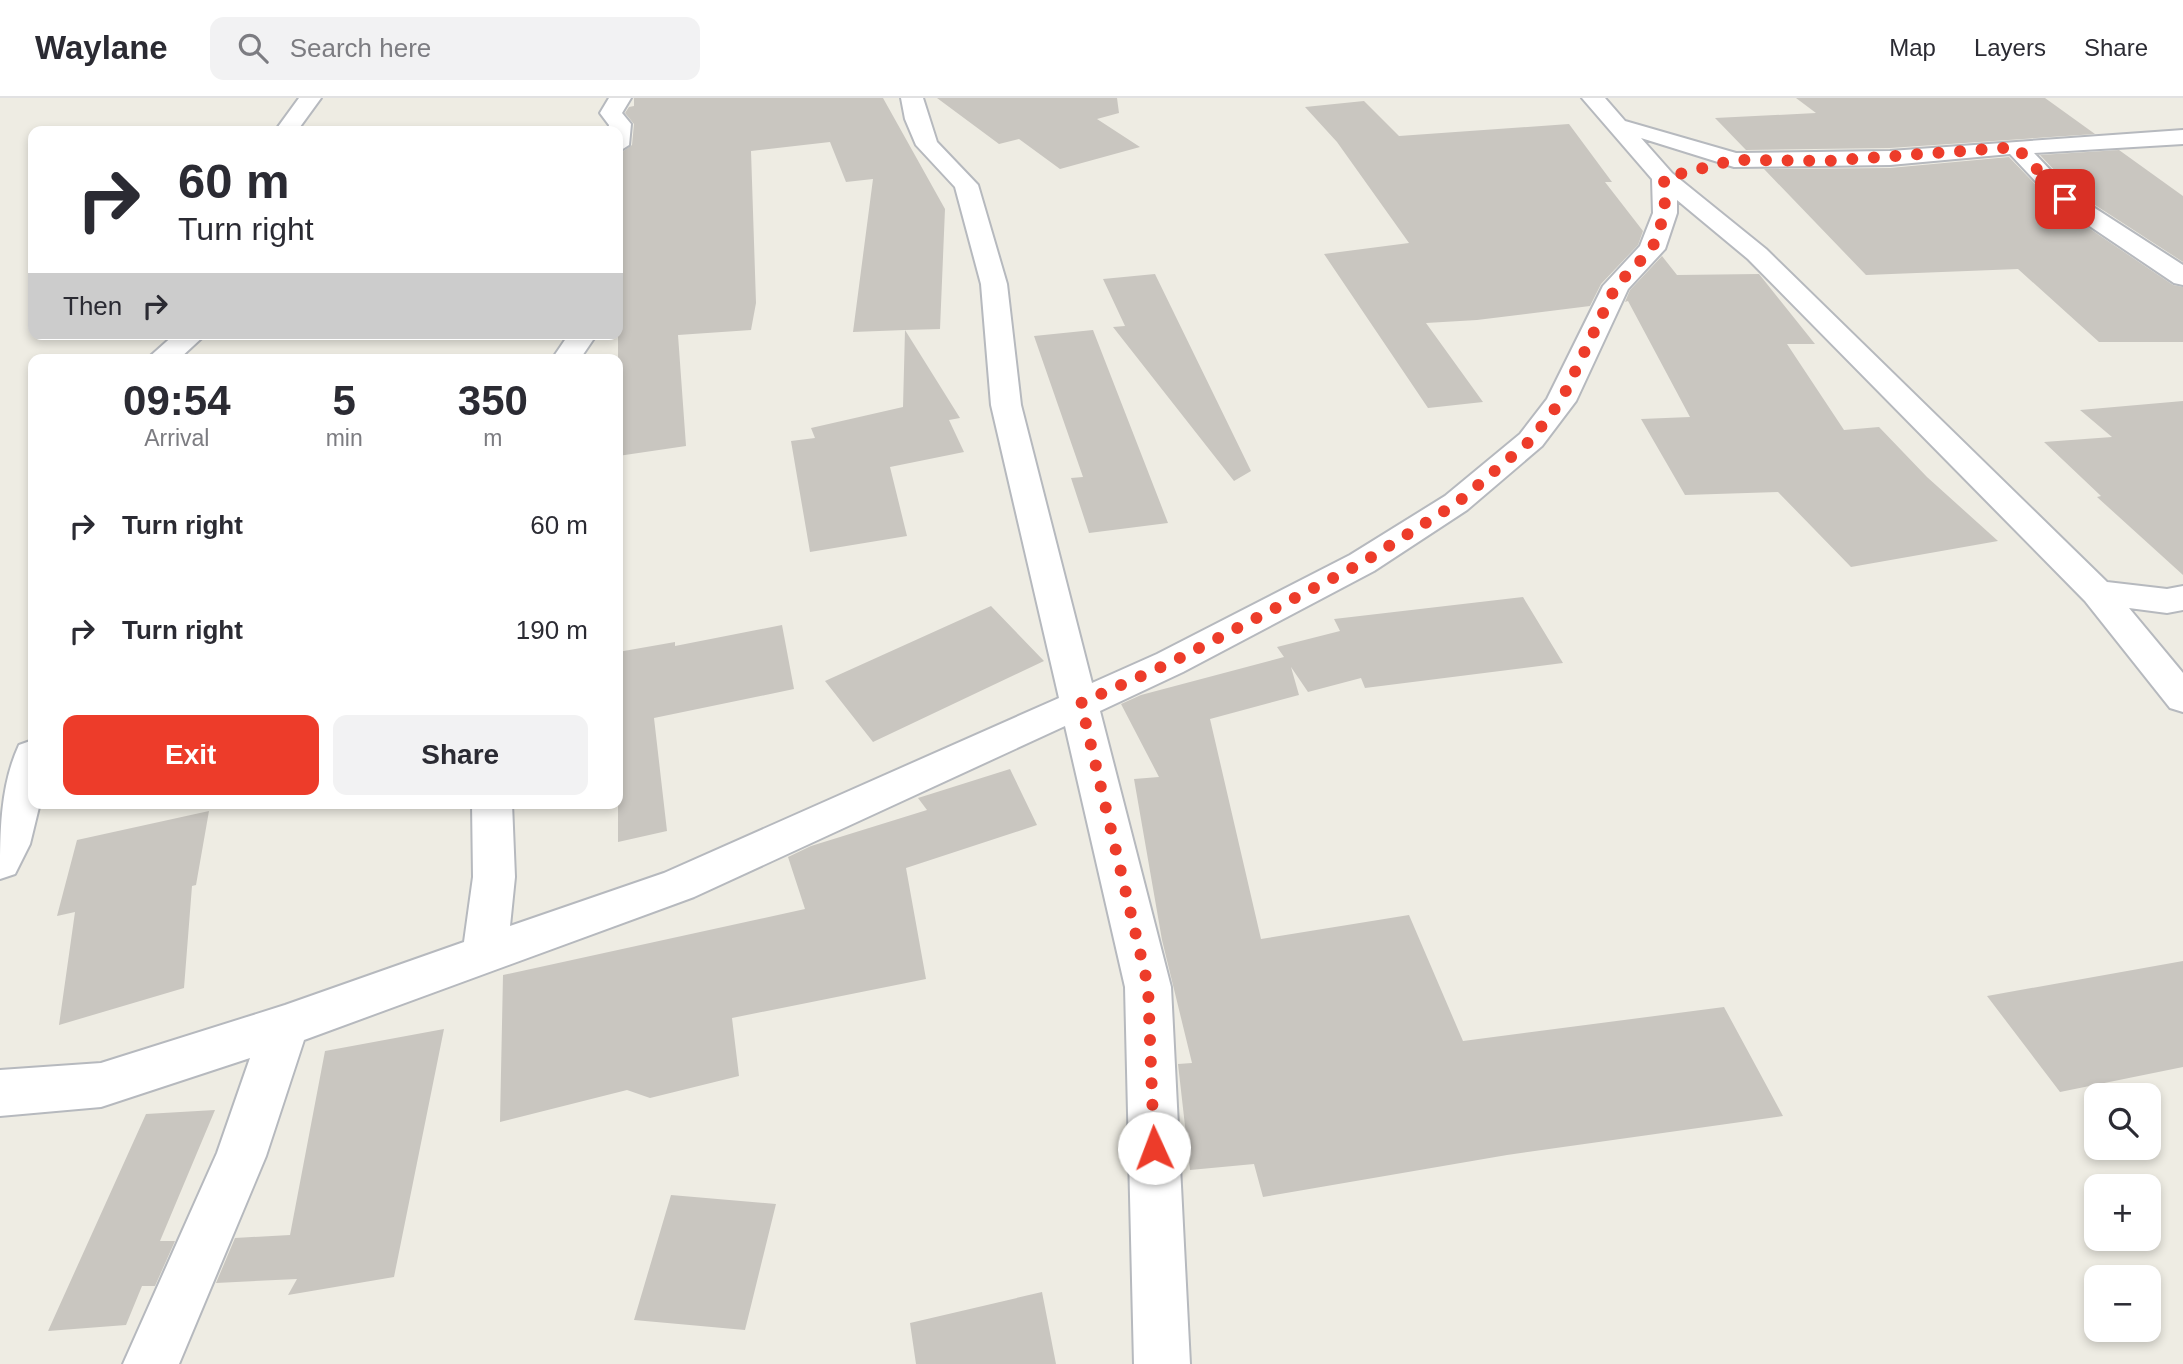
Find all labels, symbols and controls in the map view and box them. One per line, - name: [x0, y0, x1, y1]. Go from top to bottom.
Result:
- search box: [210, 17, 700, 80]
- text: Waylane: [35, 29, 168, 66]
- icon: search: [234, 29, 272, 67]
- text: Search here: [290, 33, 431, 63]
- text: Map: [1889, 34, 1936, 61]
- text: Layers: [1974, 34, 2046, 61]
- text: Share: [2084, 34, 2148, 61]
- icon: right: [63, 154, 154, 245]
- text: 60 m: [178, 154, 290, 208]
- pin: [2035, 169, 2095, 229]
- icon: arrive: [2046, 180, 2084, 218]
- text: Turn right: [178, 211, 314, 247]
- icon: right: [136, 287, 174, 325]
- text: Then: [63, 291, 122, 321]
- text: 09:54: [123, 377, 231, 424]
- text: 5: [332, 377, 356, 424]
- text: 350: [458, 377, 528, 424]
- text: Arrival: [144, 425, 209, 451]
- text: min: [326, 425, 363, 451]
- text: m: [483, 425, 502, 451]
- icon: right: [63, 507, 101, 545]
- text: Turn right: [122, 510, 243, 540]
- text: 60 m: [530, 510, 588, 540]
- icon: right: [63, 612, 101, 650]
- text: Turn right: [122, 615, 243, 645]
- text: 190 m: [516, 615, 588, 645]
- button: Exit: [63, 715, 319, 795]
- button: Share: [333, 715, 588, 795]
- map controls: [2084, 1083, 2161, 1342]
- button: search: [2084, 1083, 2161, 1160]
- position arrow: [1117, 1111, 1191, 1185]
- button: +: [2084, 1174, 2161, 1251]
- button: −: [2084, 1265, 2161, 1342]

